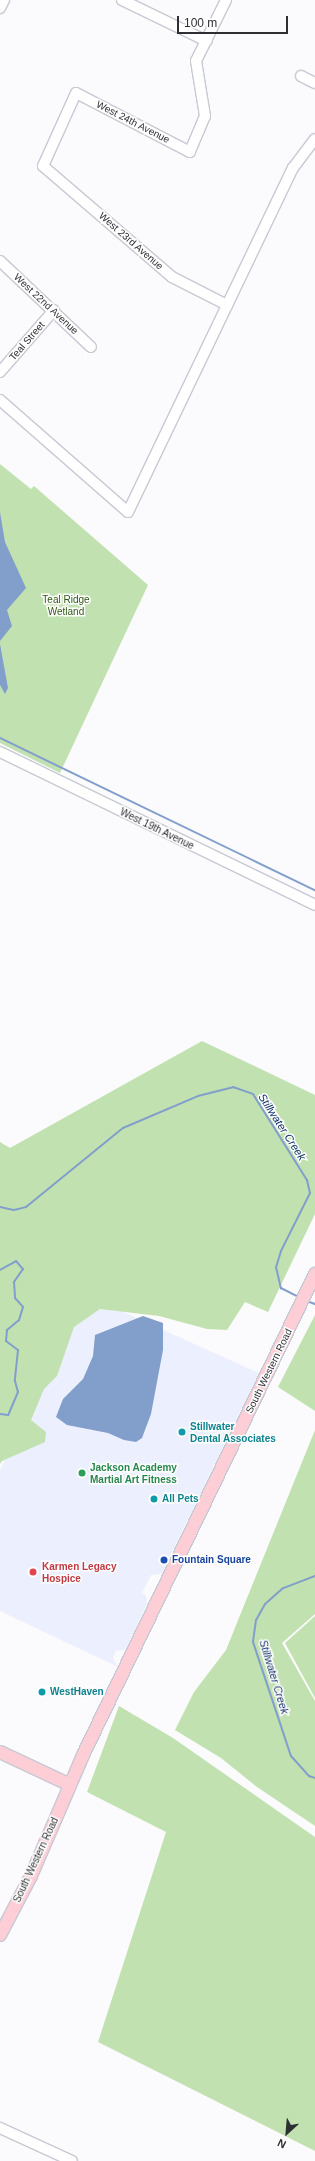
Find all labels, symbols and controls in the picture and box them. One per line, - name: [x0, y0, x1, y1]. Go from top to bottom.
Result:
- scale bar: [179, 8, 290, 34]
- text: 100 m: [184, 16, 217, 30]
- street label: West 24th Avenue: [94, 98, 172, 146]
- street label: West 23rd Avenue: [96, 210, 166, 272]
- street label: West 22nd Avenue: [11, 271, 81, 337]
- street label: Teal Street: [7, 319, 47, 363]
- park label: Teal Ridge Wetland: [42, 593, 90, 616]
- street label: West 19th Avenue: [118, 806, 196, 852]
- water label: Stillwater Creek: [255, 1091, 309, 1163]
- street label: South Western Road: [243, 1327, 295, 1415]
- place label: Stillwater Dental Associates: [190, 1420, 276, 1444]
- marker: Stillwater Dental Associates: [177, 1427, 187, 1437]
- place label: Jackson Academy Martial Art Fitness: [90, 1461, 177, 1484]
- marker: Jackson Academy Martial Art Fitness: [77, 1468, 87, 1478]
- place label: All Pets: [162, 1493, 199, 1505]
- marker: All Pets: [149, 1494, 159, 1504]
- place label: Fountain Square: [172, 1554, 251, 1566]
- marker: Fountain Square: [159, 1555, 169, 1565]
- place label: Karmen Legacy Hospice: [42, 1560, 116, 1584]
- marker: Karmen Legacy Hospice: [27, 1566, 39, 1578]
- water label: Stillwater Creek: [256, 1638, 292, 1716]
- place label: WestHaven: [50, 1686, 104, 1698]
- marker: WestHaven: [37, 1687, 47, 1697]
- street label: South Western Road: [11, 1815, 61, 1905]
- north arrow: [267, 2113, 307, 2153]
- text: N: [276, 2137, 288, 2151]

